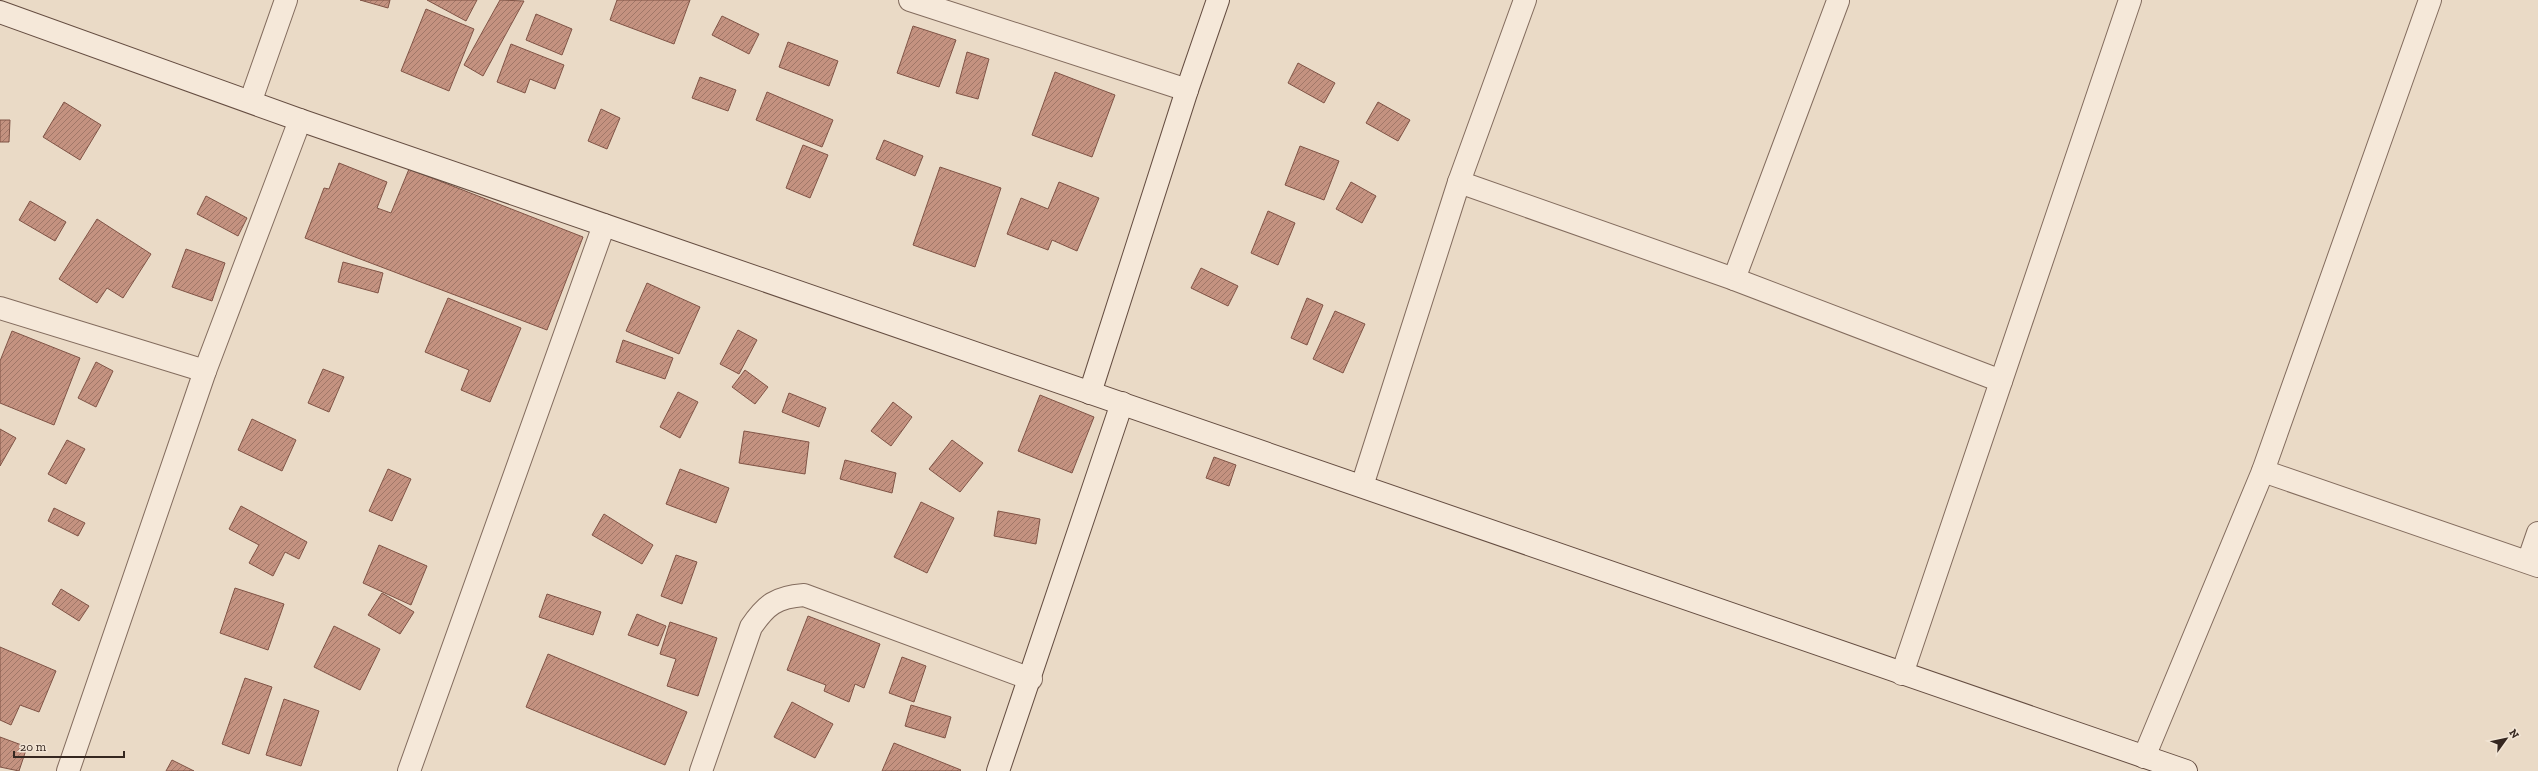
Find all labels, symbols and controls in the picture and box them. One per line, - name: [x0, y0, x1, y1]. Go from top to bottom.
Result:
- north arrow: [2486, 719, 2526, 759]
- text: N: [2506, 727, 2522, 741]
- scale bar: [14, 733, 124, 759]
- text: 20 m: [20, 740, 47, 754]

